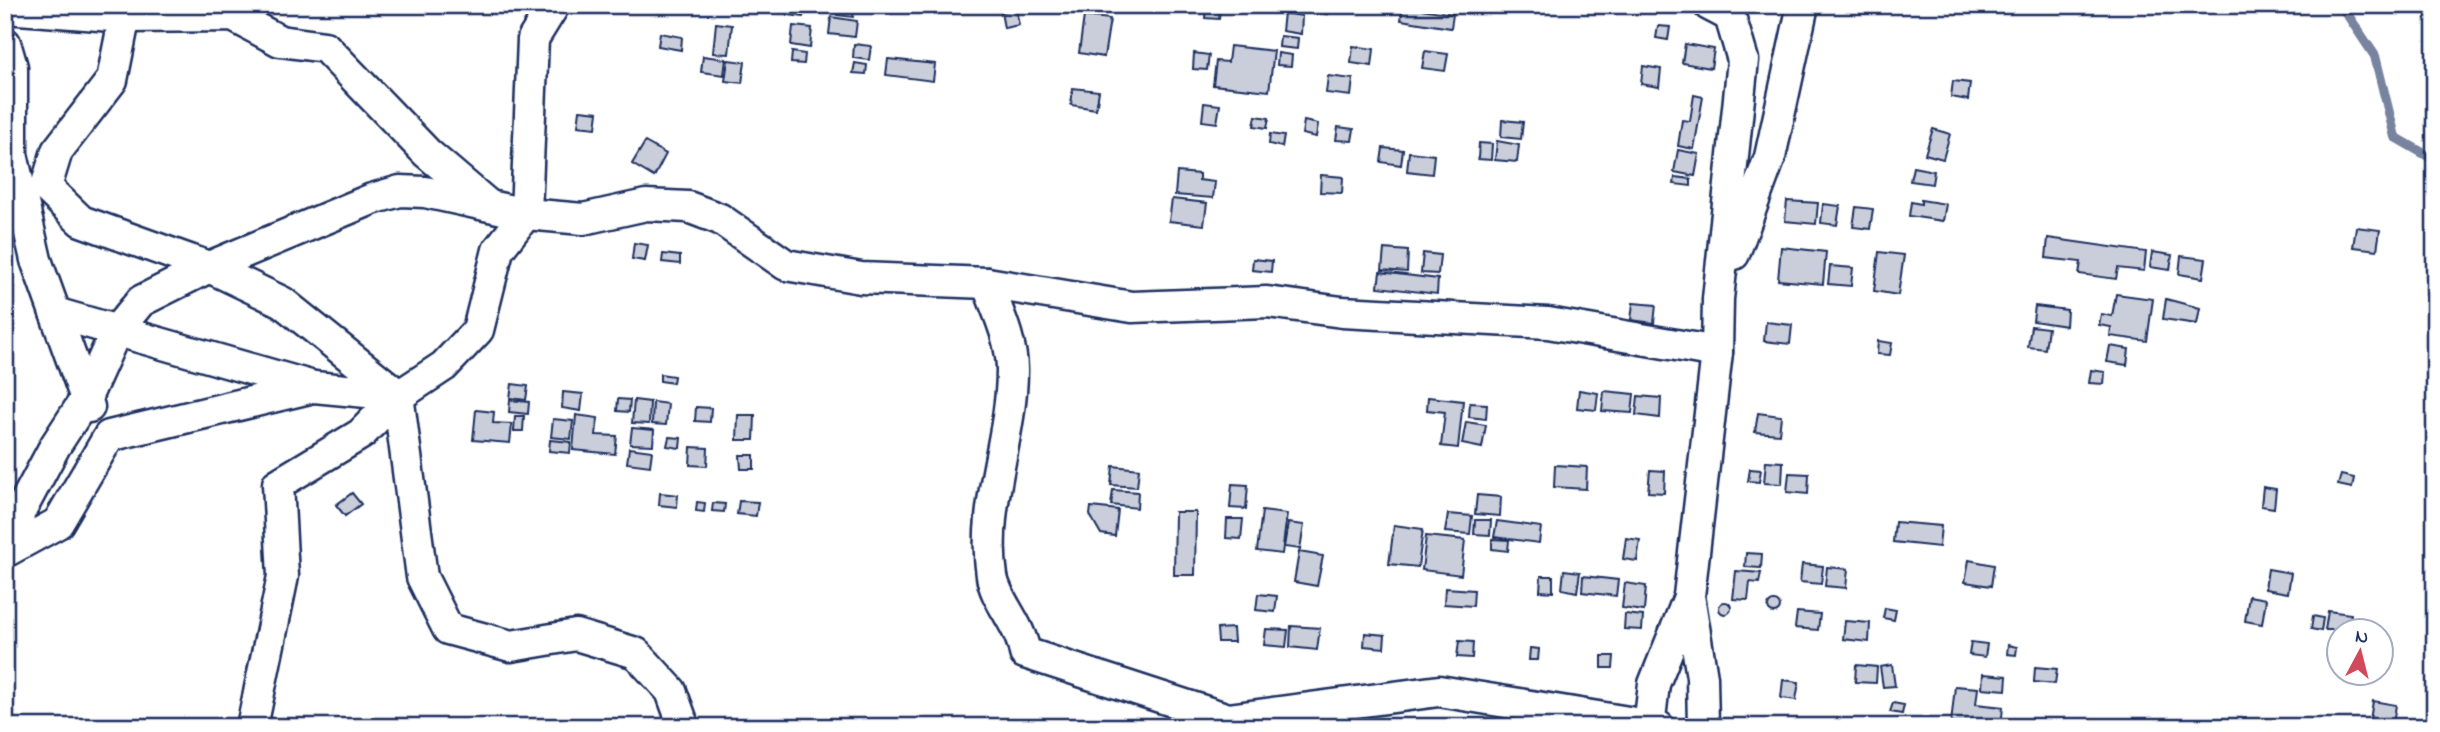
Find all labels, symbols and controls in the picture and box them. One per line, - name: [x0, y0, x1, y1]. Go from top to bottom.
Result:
- north arrow: [2324, 616, 2394, 686]
- text: N: [2354, 623, 2370, 652]

